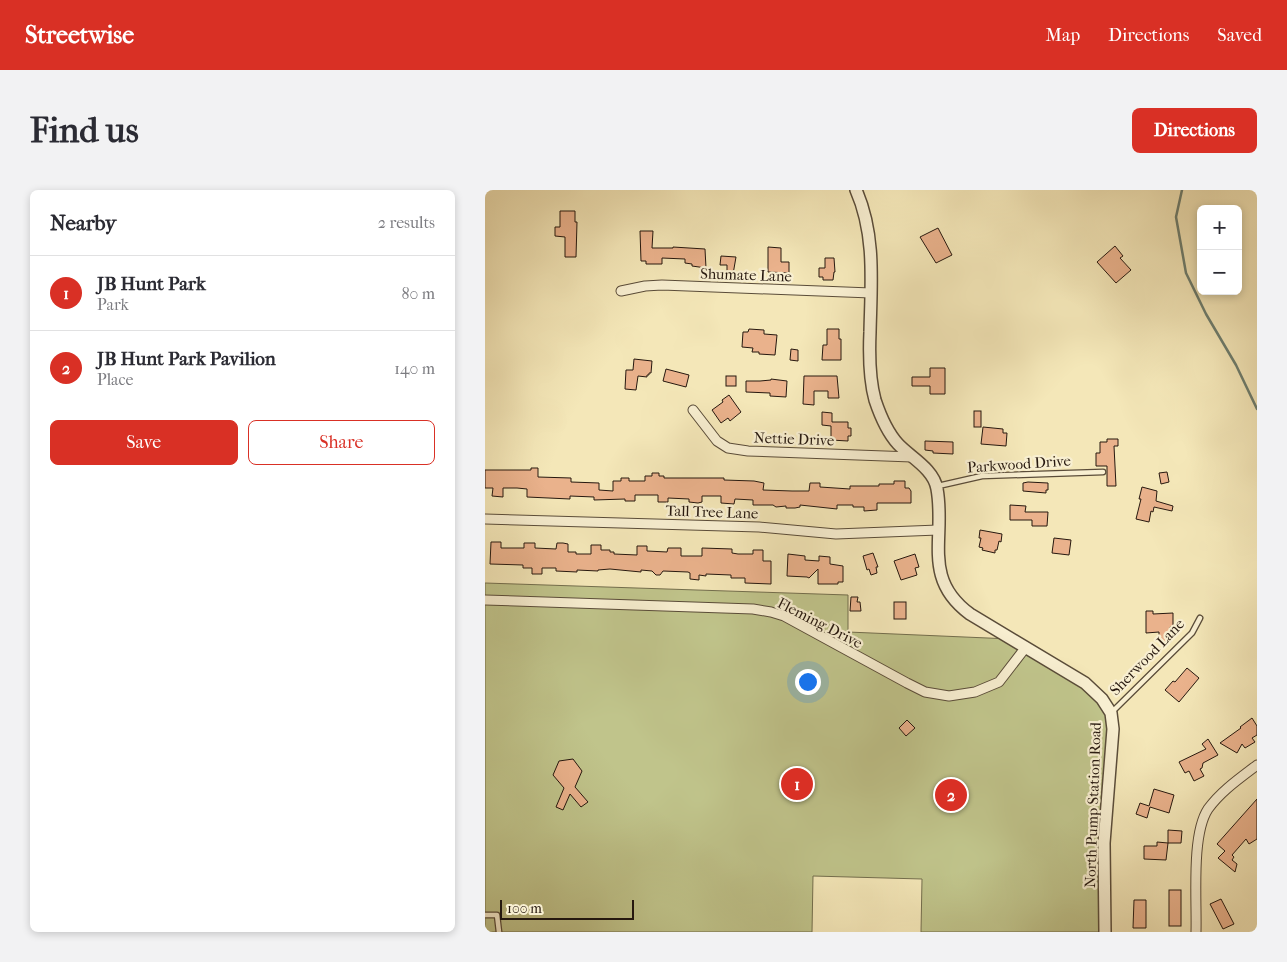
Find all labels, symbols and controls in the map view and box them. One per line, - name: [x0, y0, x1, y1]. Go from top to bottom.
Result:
- text: Streetwise: [25, 21, 134, 49]
- text: Map: [1046, 25, 1080, 46]
- text: Directions: [1108, 25, 1189, 46]
- text: Saved: [1217, 25, 1262, 46]
- button: Directions: [1132, 108, 1257, 153]
- text: Find us: [30, 110, 139, 151]
- map controls: [1197, 205, 1242, 295]
- button: +: [1197, 205, 1242, 250]
- text: Nearby: [50, 211, 116, 235]
- text: 2 results: [378, 213, 435, 232]
- button: −: [1197, 250, 1242, 295]
- street label: Shumate Lane: [700, 264, 793, 286]
- text: JB Hunt Park: [97, 273, 206, 295]
- text: 1: [63, 284, 69, 303]
- text: 80 m: [401, 284, 435, 303]
- text: Park: [97, 295, 129, 314]
- text: JB Hunt Park Pavilion: [97, 348, 276, 370]
- text: 2: [62, 359, 70, 378]
- text: 140 m: [394, 359, 435, 378]
- text: Place: [97, 370, 133, 389]
- button: Save: [50, 420, 238, 465]
- button: Share: [248, 420, 435, 465]
- street label: Nettie Drive: [753, 429, 835, 449]
- street label: Parkwood Drive: [967, 451, 1072, 477]
- street label: Tall Tree Lane: [665, 501, 759, 523]
- street label: Fleming Drive: [774, 594, 866, 652]
- street label: Sherwood Lane: [1106, 615, 1188, 699]
- your location: [795, 669, 821, 695]
- street label: North Pump Station Road: [1081, 721, 1105, 888]
- pin: 1: [781, 765, 813, 803]
- pin: 2: [935, 776, 967, 814]
- scale bar: [500, 897, 634, 920]
- text: 100 m: [507, 900, 542, 917]

